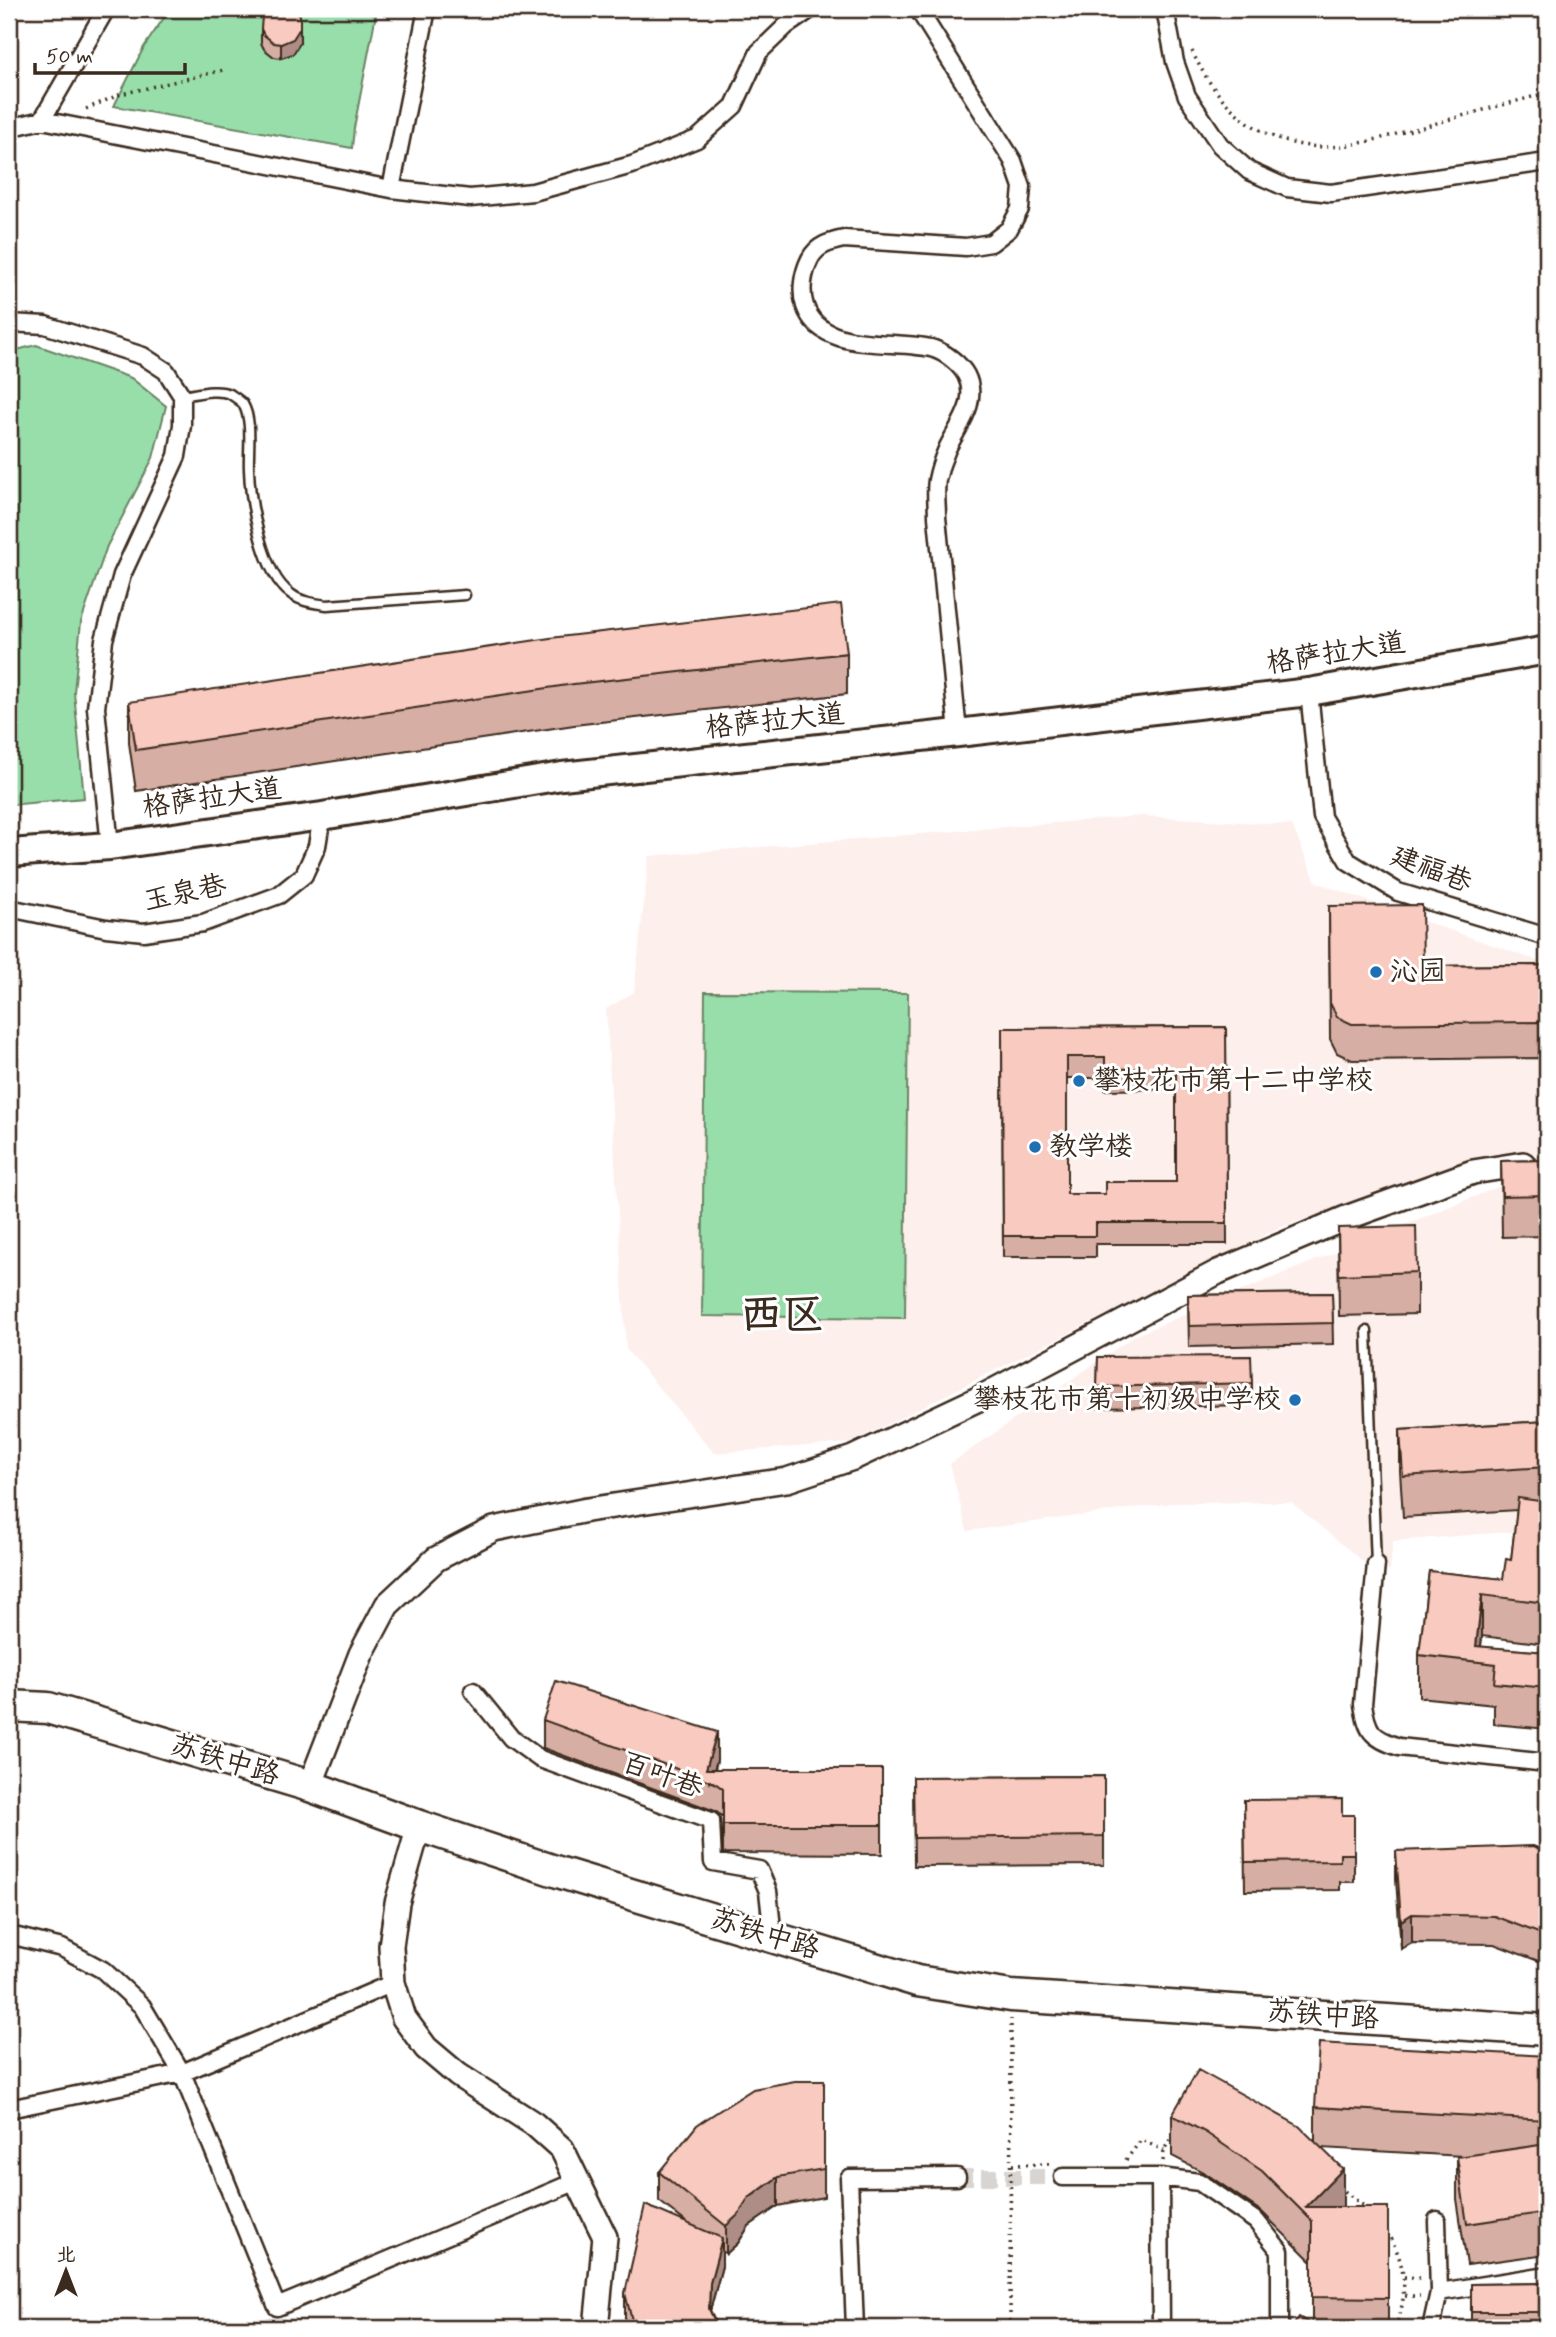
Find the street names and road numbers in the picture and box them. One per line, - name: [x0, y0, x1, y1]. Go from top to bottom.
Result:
- street label: 格萨拉大道: [1264, 625, 1408, 683]
- street label: 格萨拉大道: [703, 696, 847, 748]
- street label: 格萨拉大道: [140, 771, 284, 827]
- street label: 建福巷: [1385, 838, 1478, 903]
- street label: 玉泉巷: [140, 867, 231, 921]
- street label: 苏铁中路: [166, 1727, 284, 1795]
- street label: 百叶巷: [616, 1744, 709, 1808]
- street label: 苏铁中路: [706, 1901, 824, 1969]
- street label: 苏铁中路: [1266, 1994, 1380, 2038]

